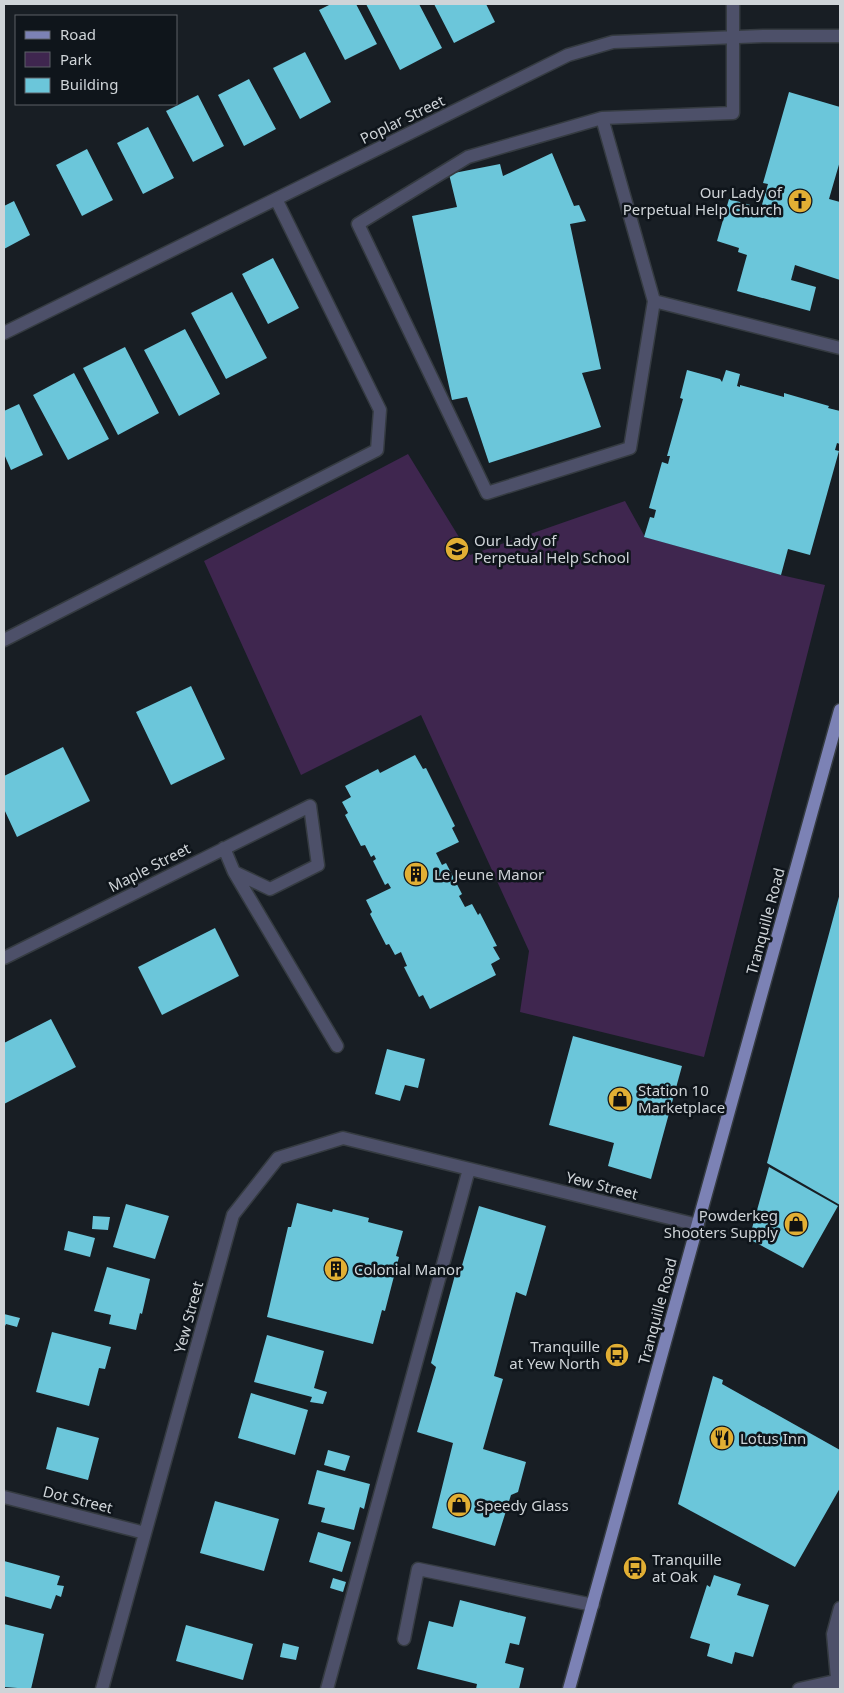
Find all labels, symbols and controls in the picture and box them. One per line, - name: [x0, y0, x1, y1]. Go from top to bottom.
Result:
- legend: [15, 15, 178, 105]
- text: Road: [60, 24, 96, 44]
- text: Park: [60, 49, 92, 69]
- text: Building: [60, 74, 118, 94]
- street label: Poplar Street: [356, 90, 448, 148]
- place label: Our Lady of Perpetual Help Church: [623, 182, 783, 219]
- church icon: Our Lady of Perpetual Help Church: [787, 188, 813, 214]
- place label: Our Lady of Perpetual Help School: [474, 530, 630, 567]
- school or university icon: Our Lady of Perpetual Help School: [444, 536, 470, 562]
- street label: Maple Street: [105, 838, 194, 896]
- building icon: Le Jeune Manor: [403, 861, 429, 887]
- place label: Le Jeune Manor: [434, 864, 544, 884]
- street label: Tranquille Road: [741, 865, 789, 977]
- place label: Station 10 Marketplace: [638, 1080, 725, 1117]
- shop icon: Station 10 Marketplace: [607, 1086, 633, 1112]
- street label: Yew Street: [564, 1166, 641, 1204]
- place label: Powderkeg Shooters Supply: [664, 1205, 778, 1242]
- shop icon: Powderkeg Shooters Supply: [783, 1211, 809, 1237]
- street label: Tranquille Road: [633, 1255, 681, 1367]
- building icon: Colonial Manor: [323, 1256, 349, 1282]
- place label: Colonial Manor: [354, 1259, 461, 1279]
- street label: Yew Street: [169, 1278, 207, 1355]
- place label: Tranquille at Yew North: [509, 1336, 600, 1373]
- bus stop icon: Tranquille at Yew North: [604, 1342, 630, 1368]
- restaurant icon: Lotus Inn: [709, 1425, 735, 1451]
- place label: Lotus Inn: [740, 1428, 806, 1448]
- street label: Dot Street: [41, 1481, 116, 1517]
- shop icon: Speedy Glass: [446, 1492, 472, 1518]
- place label: Speedy Glass: [476, 1495, 569, 1515]
- place label: Tranquille at Oak: [652, 1549, 722, 1586]
- bus stop icon: Tranquille at Oak: [622, 1555, 648, 1581]

